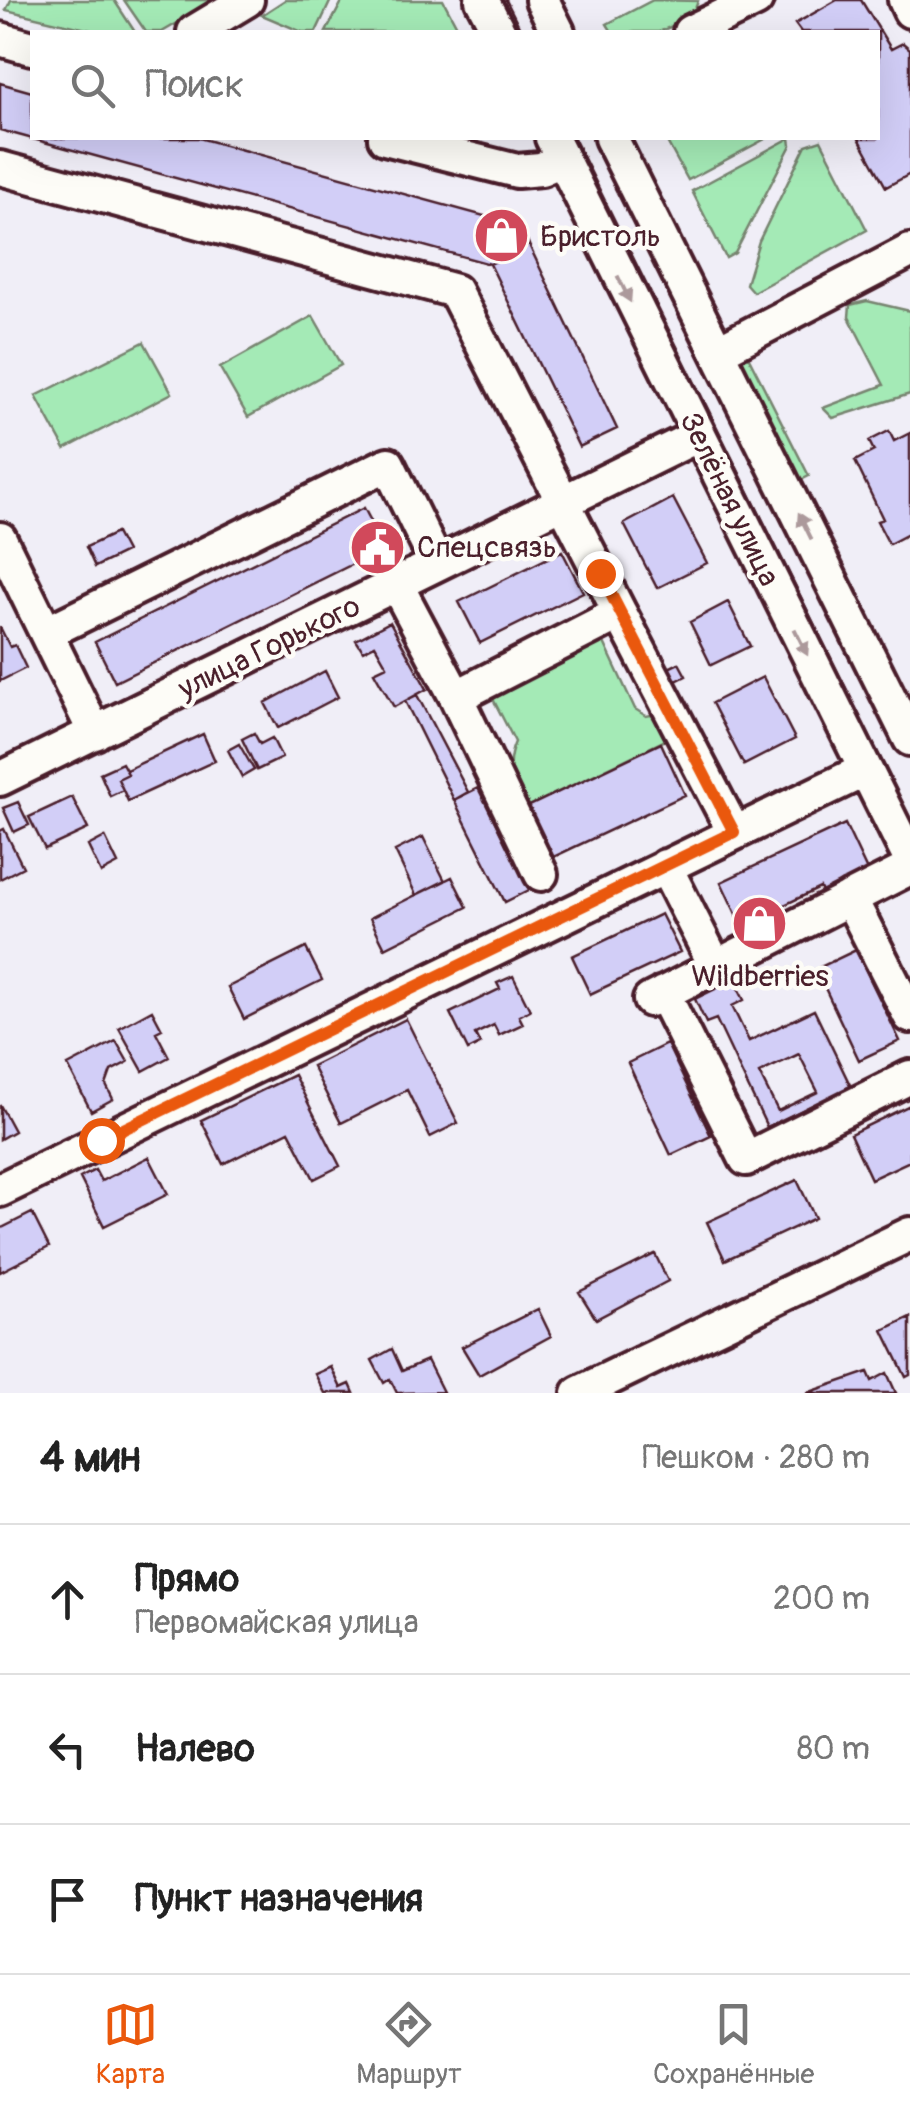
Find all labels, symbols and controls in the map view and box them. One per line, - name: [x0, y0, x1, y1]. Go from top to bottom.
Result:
- search box: [30, 30, 880, 140]
- icon: search: [65, 58, 120, 113]
- text: Поиск: [145, 61, 244, 109]
- shop icon: Бристоль: [471, 206, 531, 266]
- place label: Бристоль: [540, 218, 661, 255]
- one-way arrow: [616, 274, 633, 303]
- street label: Зелёная улица: [671, 406, 788, 592]
- one-way arrow: [797, 511, 814, 540]
- public building icon: Спецсвязь: [348, 517, 408, 577]
- place label: Спецсвязь: [417, 529, 557, 566]
- route end: [578, 551, 624, 597]
- street label: улица Горького: [171, 588, 366, 708]
- one-way arrow: [792, 627, 809, 656]
- shop icon: Wildberries: [730, 893, 790, 953]
- place label: Wildberries: [691, 958, 829, 995]
- route start: [79, 1118, 125, 1164]
- text: 4 мин: [40, 1432, 141, 1484]
- text: Пешком · 280 m: [642, 1438, 870, 1478]
- text: Прямо: [135, 1555, 239, 1603]
- icon: ahead: [40, 1572, 95, 1627]
- text: 200 m: [773, 1579, 870, 1619]
- text: Первомайская улица: [135, 1603, 419, 1643]
- icon: left: [40, 1722, 95, 1777]
- text: Налево: [135, 1725, 255, 1773]
- text: 80 m: [797, 1729, 870, 1769]
- icon: arrive: [40, 1872, 95, 1927]
- text: Пункт назначения: [135, 1875, 423, 1923]
- tab: Карта: [96, 1997, 165, 2092]
- tab: Маршрут: [356, 1997, 462, 2092]
- tab: Сохранённые: [653, 1997, 814, 2092]

